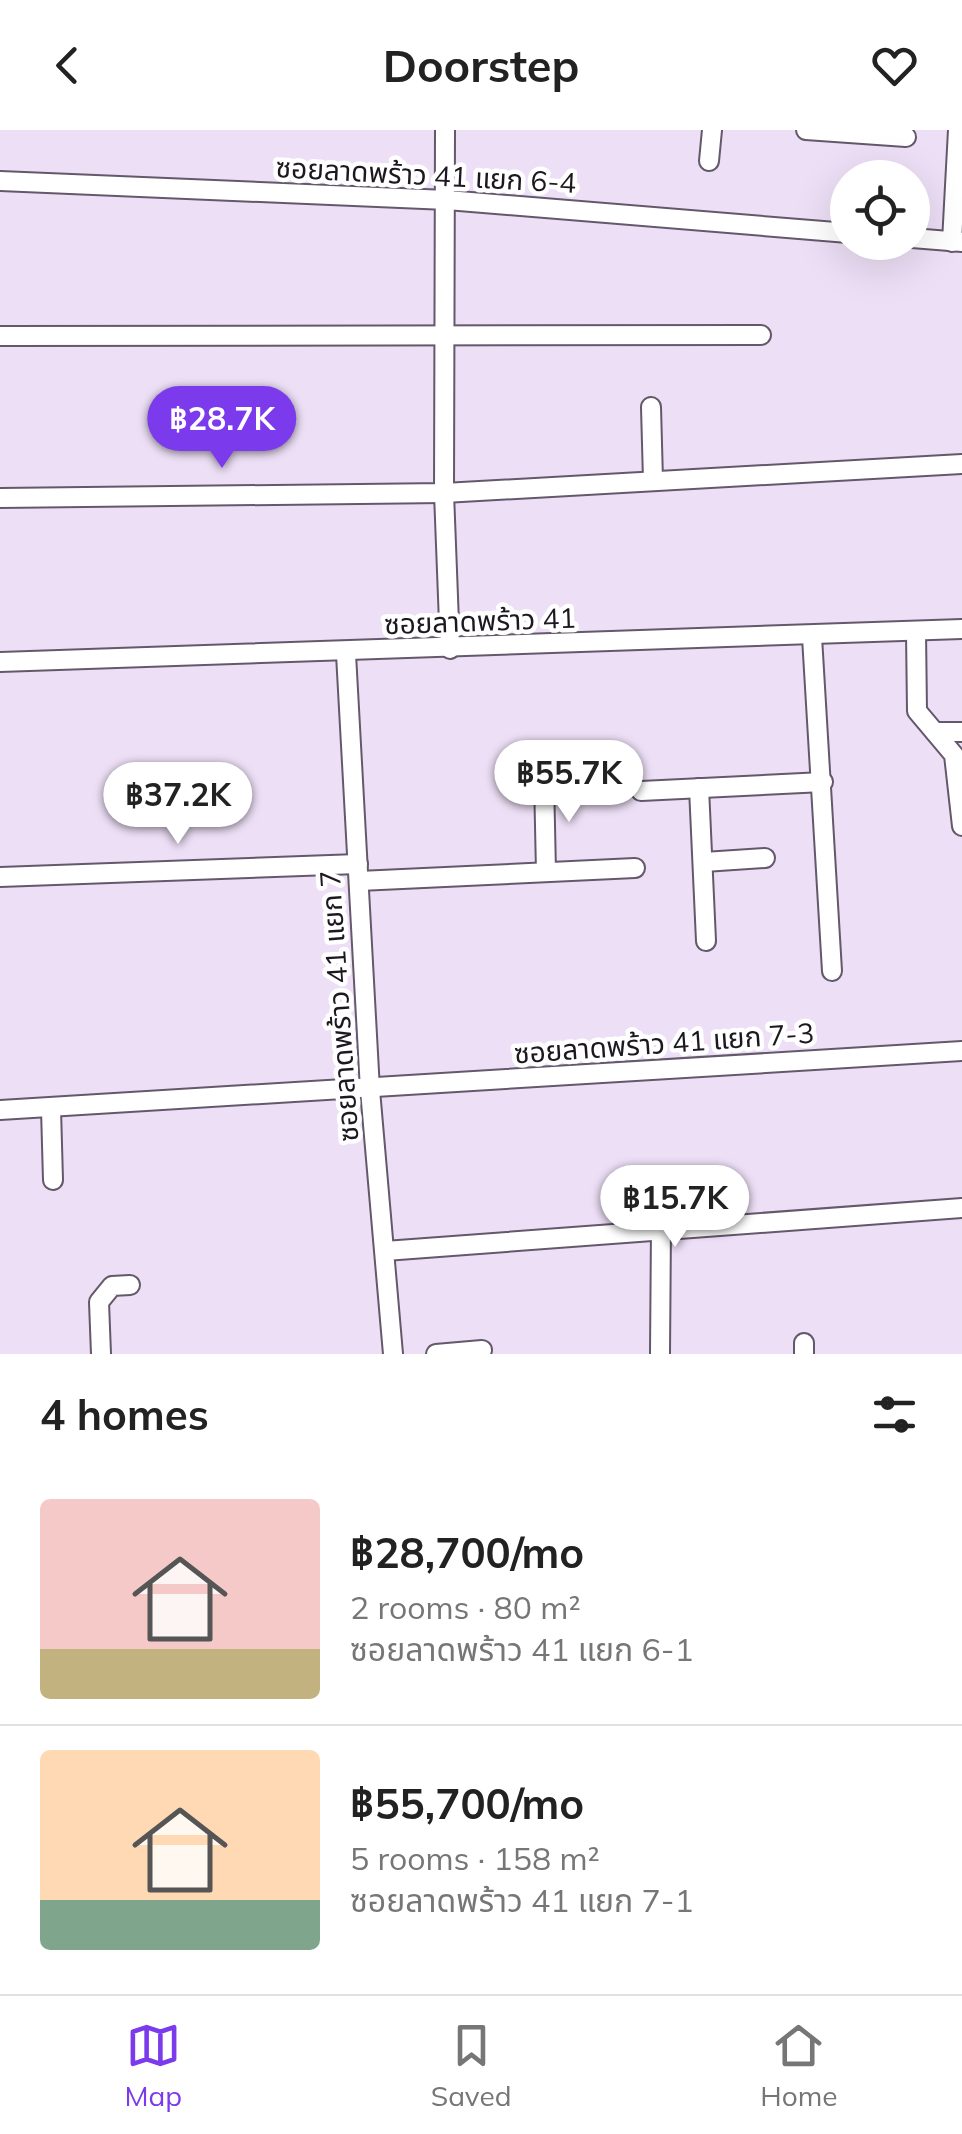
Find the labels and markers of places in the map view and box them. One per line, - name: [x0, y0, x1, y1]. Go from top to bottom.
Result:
- pin: ฿28.7K: [141, 386, 303, 471]
- pin: ฿55.7K: [488, 740, 650, 825]
- pin: ฿37.2K: [97, 762, 259, 847]
- pin: ฿15.7K: [594, 1165, 756, 1250]

